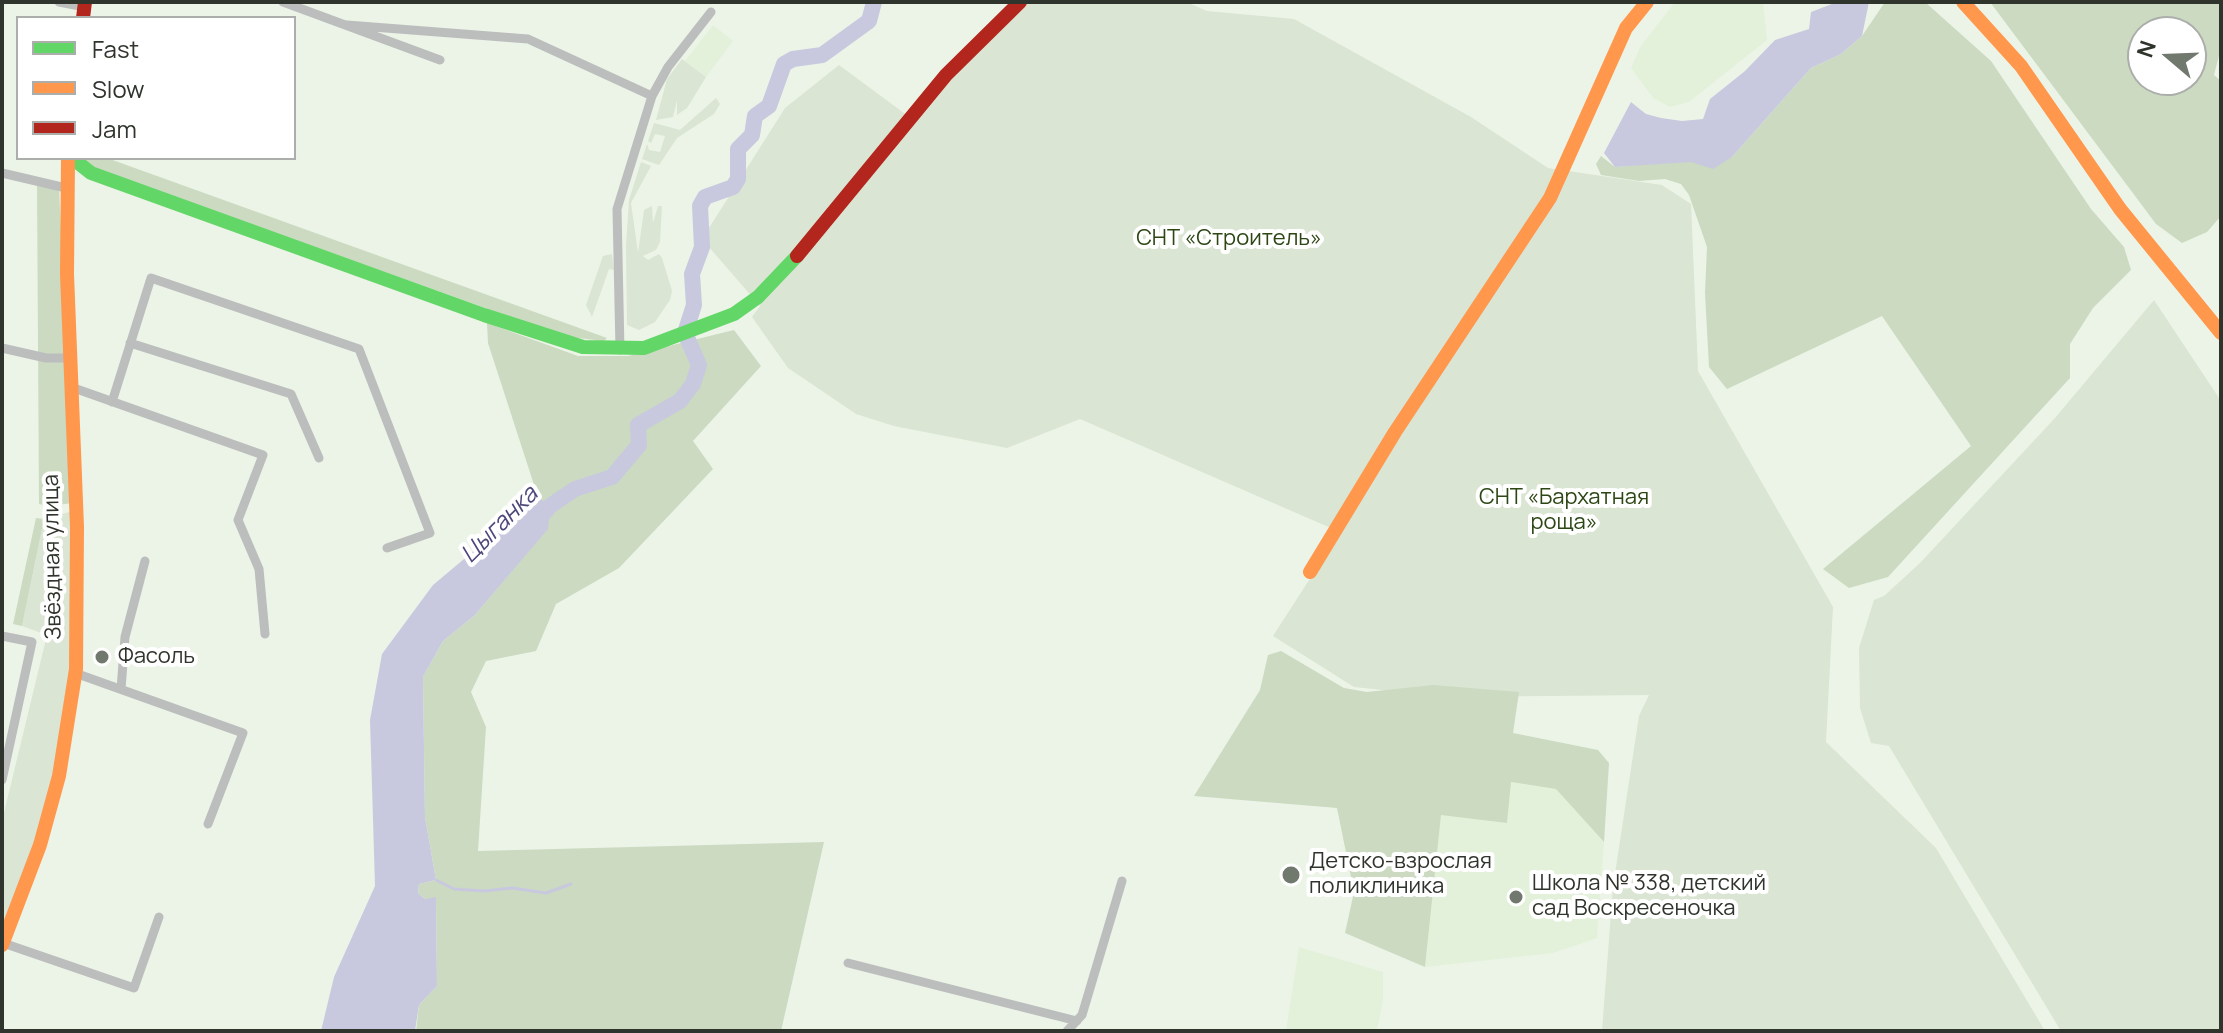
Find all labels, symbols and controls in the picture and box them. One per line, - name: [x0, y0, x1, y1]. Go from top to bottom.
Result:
- legend: [16, 16, 296, 160]
- north arrow: [2127, 16, 2207, 96]
- text: Fast: [92, 32, 139, 65]
- text: N: [2129, 36, 2163, 61]
- text: Slow: [92, 72, 145, 105]
- text: Jam: [92, 112, 137, 145]
- park label: СНТ «Строитель»: [1136, 226, 1322, 252]
- street label: Звёздная улица: [38, 474, 68, 640]
- water label: Цыганка: [456, 481, 544, 569]
- park label: СНТ «Бархатная роща»: [1479, 485, 1649, 536]
- place label: Фасоль: [118, 644, 195, 670]
- marker: Фасоль: [93, 648, 111, 666]
- place label: Детско-взрослая поликлиника: [1309, 849, 1492, 900]
- marker: Детско-взрослая поликлиника: [1280, 864, 1302, 886]
- place label: Школа № 338, детский сад Воскресеночка: [1532, 871, 1766, 922]
- marker: Школа № 338, детский сад Воскресеночка: [1507, 888, 1525, 906]

